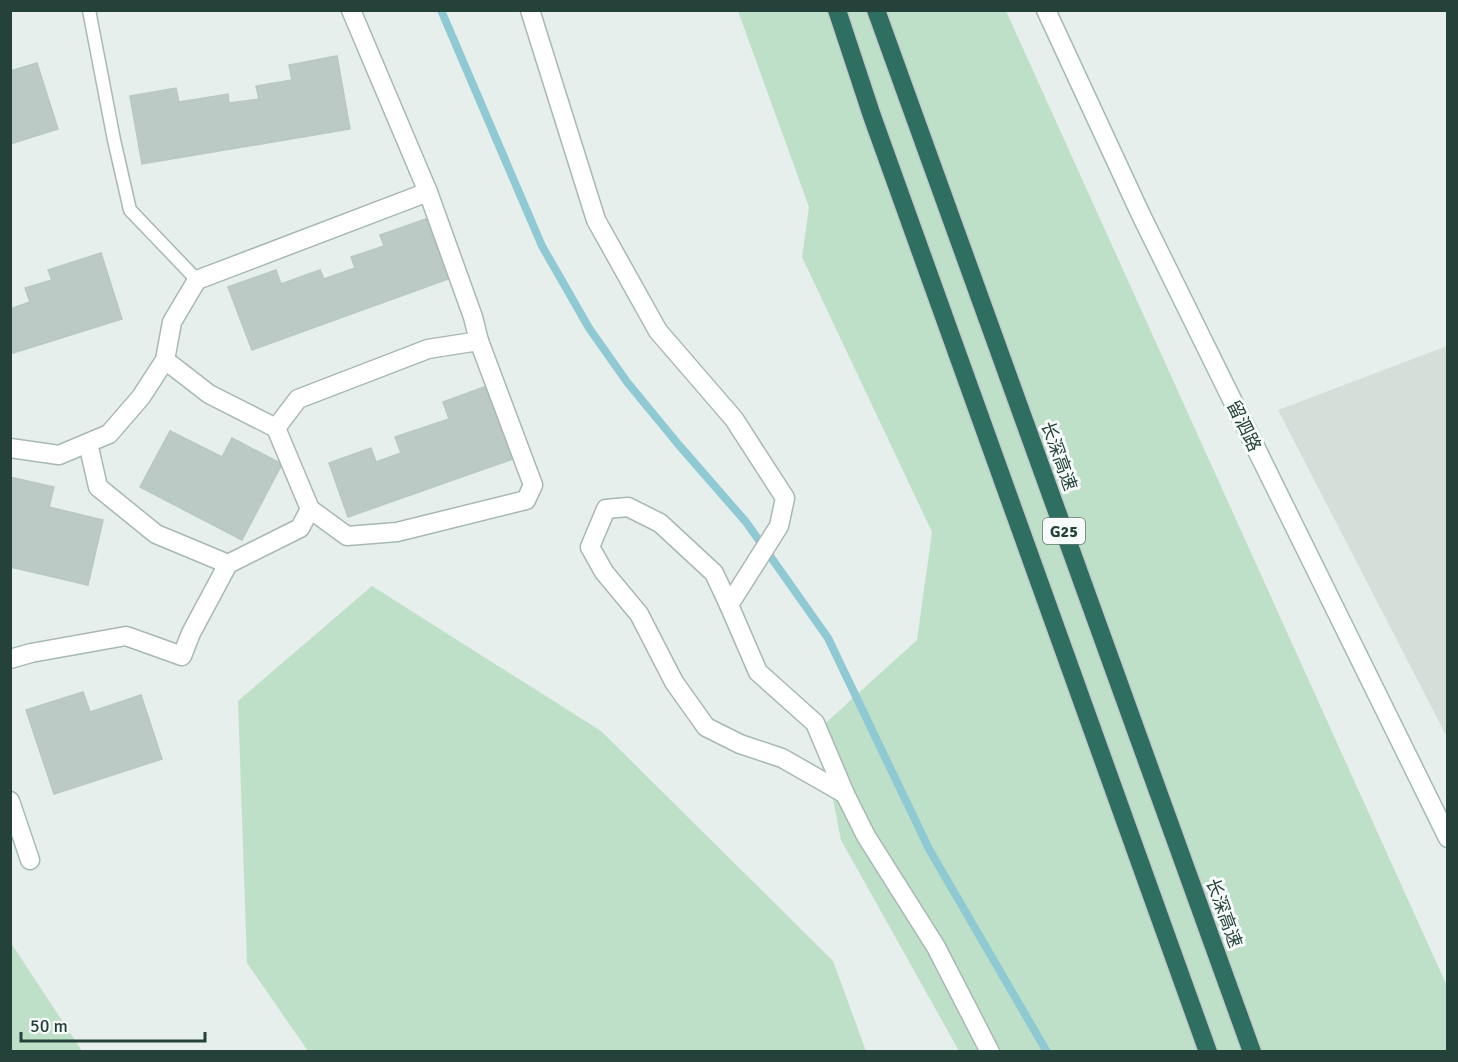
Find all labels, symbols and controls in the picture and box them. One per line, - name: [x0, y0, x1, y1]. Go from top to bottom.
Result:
- street label: 留泗路: [1222, 397, 1266, 455]
- street label: 长深高速: [1036, 418, 1082, 494]
- road number: G25: [1043, 518, 1085, 544]
- street label: 长深高速: [1201, 875, 1247, 951]
- scale bar: [21, 1005, 206, 1043]
- text: 50 m: [30, 1015, 68, 1037]

